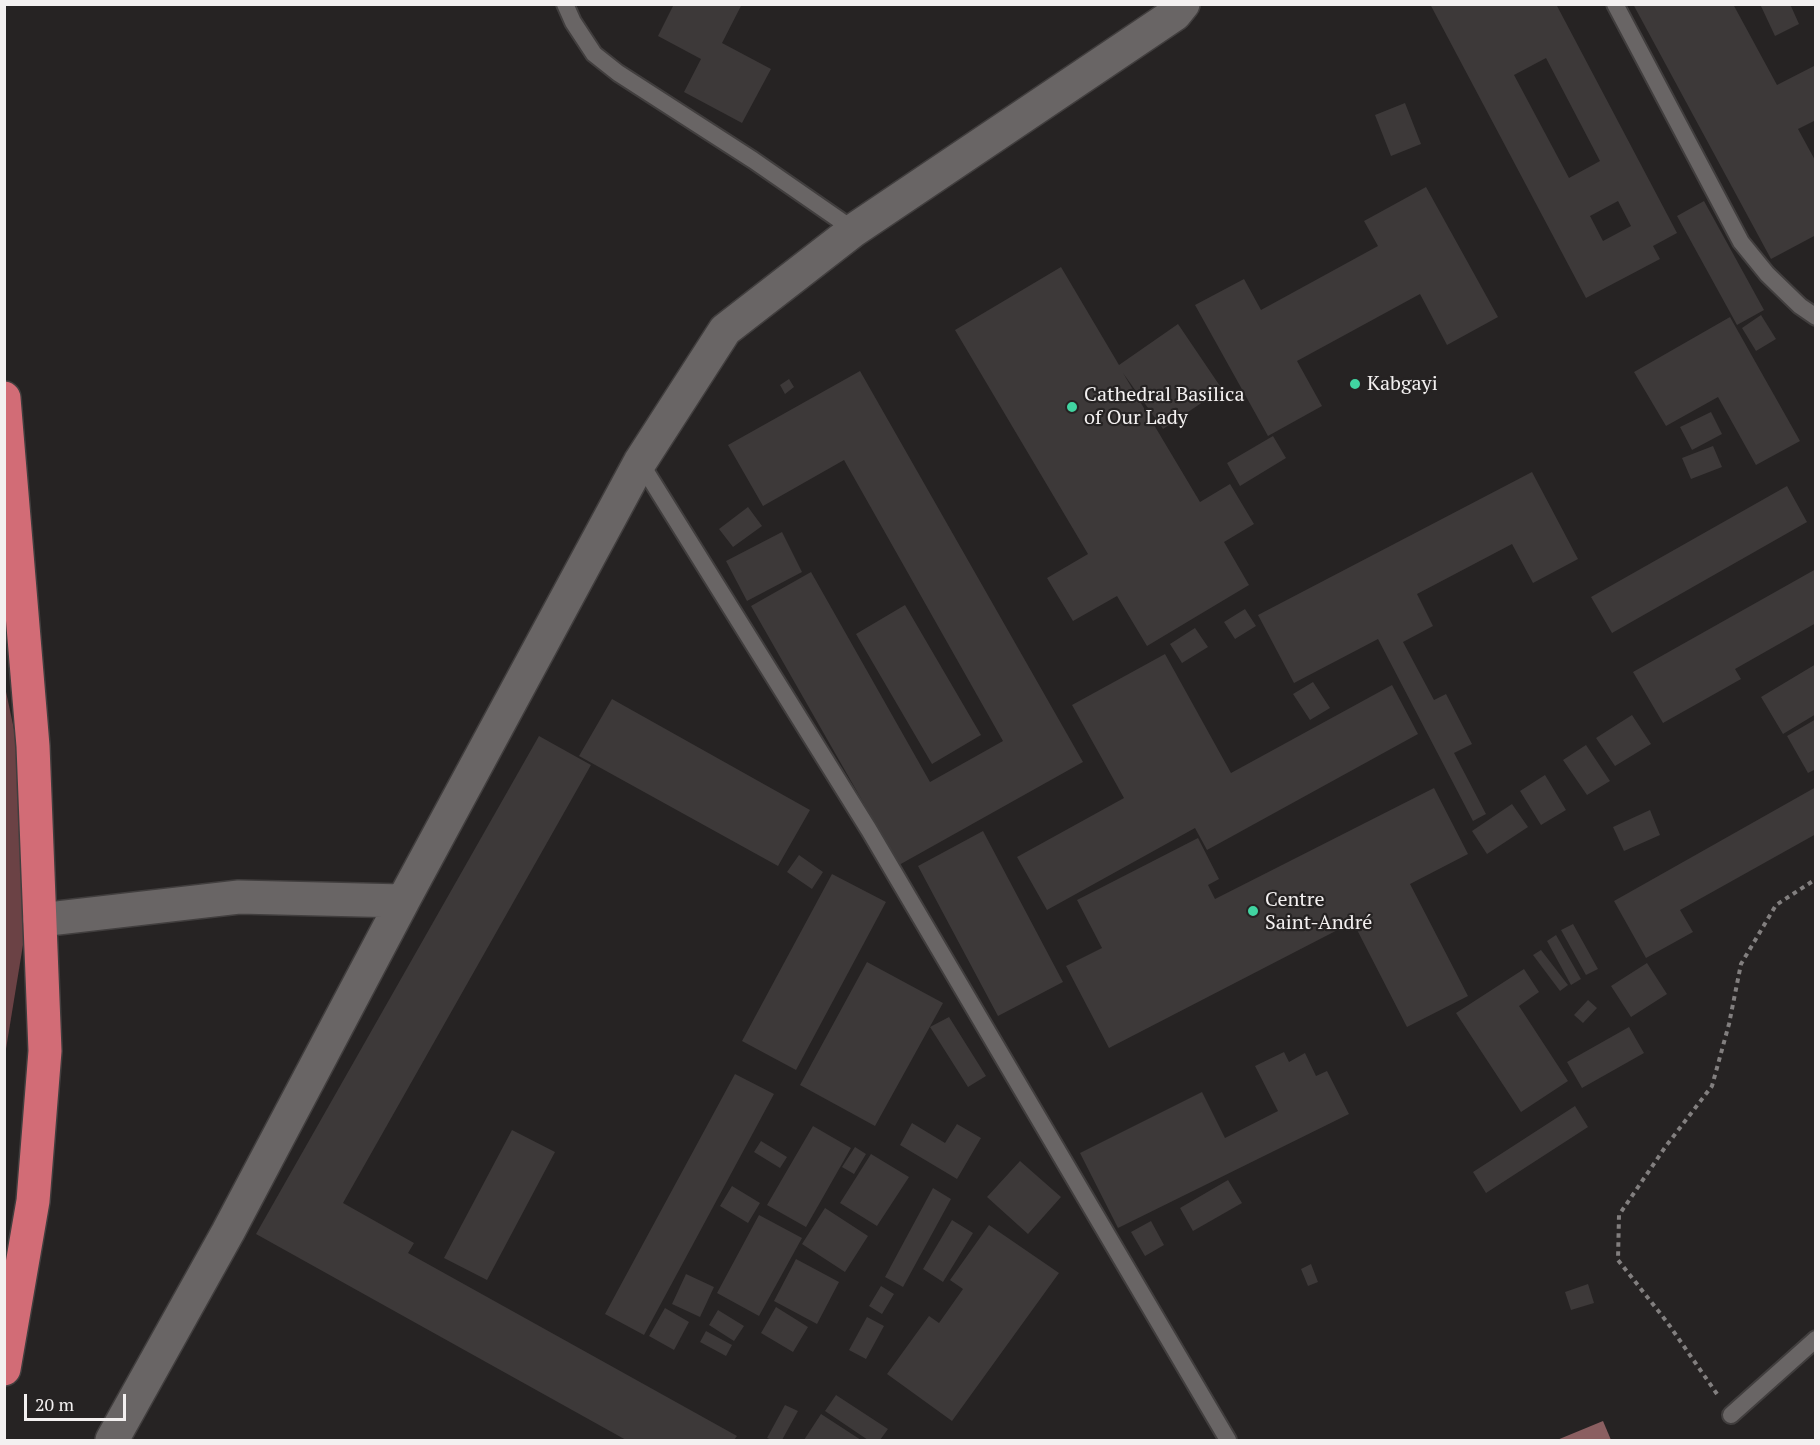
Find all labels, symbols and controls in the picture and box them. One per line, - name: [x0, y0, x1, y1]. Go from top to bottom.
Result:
- place label: Kabgayi: [1367, 372, 1438, 396]
- marker: Kabgayi: [1348, 377, 1362, 391]
- place label: Cathedral Basilica of Our Lady: [1084, 383, 1244, 430]
- marker: Cathedral Basilica of Our Lady: [1065, 400, 1079, 414]
- place label: Centre Saint-André: [1265, 888, 1372, 935]
- marker: Centre Saint-André: [1246, 904, 1260, 918]
- scale bar: [27, 1382, 129, 1420]
- text: 20 m: [35, 1392, 74, 1416]

